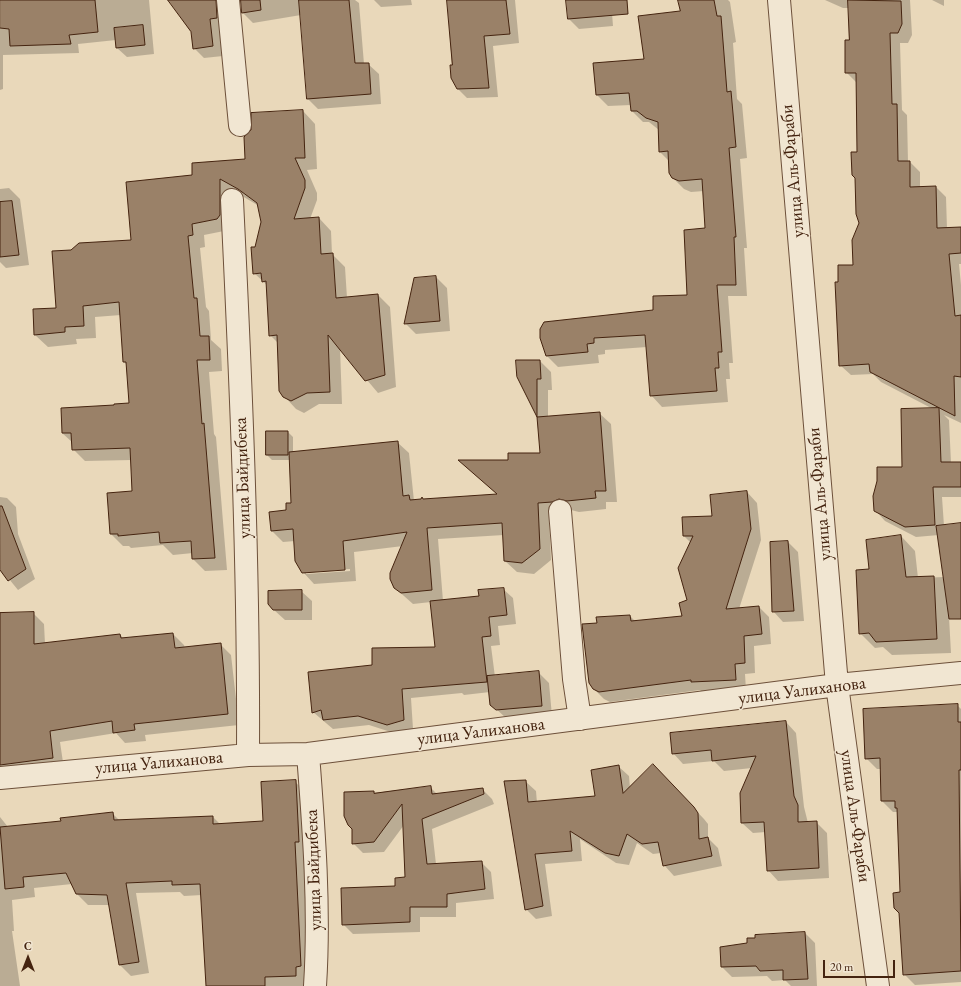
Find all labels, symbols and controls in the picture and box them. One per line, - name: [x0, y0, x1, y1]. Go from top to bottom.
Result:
- street label: улица Аль-Фараби: [776, 103, 810, 239]
- street label: улица Байдибека: [230, 417, 256, 539]
- street label: улица Аль-Фараби: [803, 426, 837, 562]
- street label: улица Уалиханова: [737, 672, 867, 710]
- street label: улица Уалиханова: [416, 713, 546, 751]
- street label: улица Уалиханова: [94, 747, 224, 779]
- street label: улица Аль-Фараби: [835, 748, 875, 884]
- street label: улица Байдибека: [301, 809, 327, 931]
- north arrow: [8, 938, 48, 978]
- text: С: [24, 939, 32, 953]
- scale bar: [825, 952, 897, 978]
- text: 20 m: [830, 959, 853, 975]

